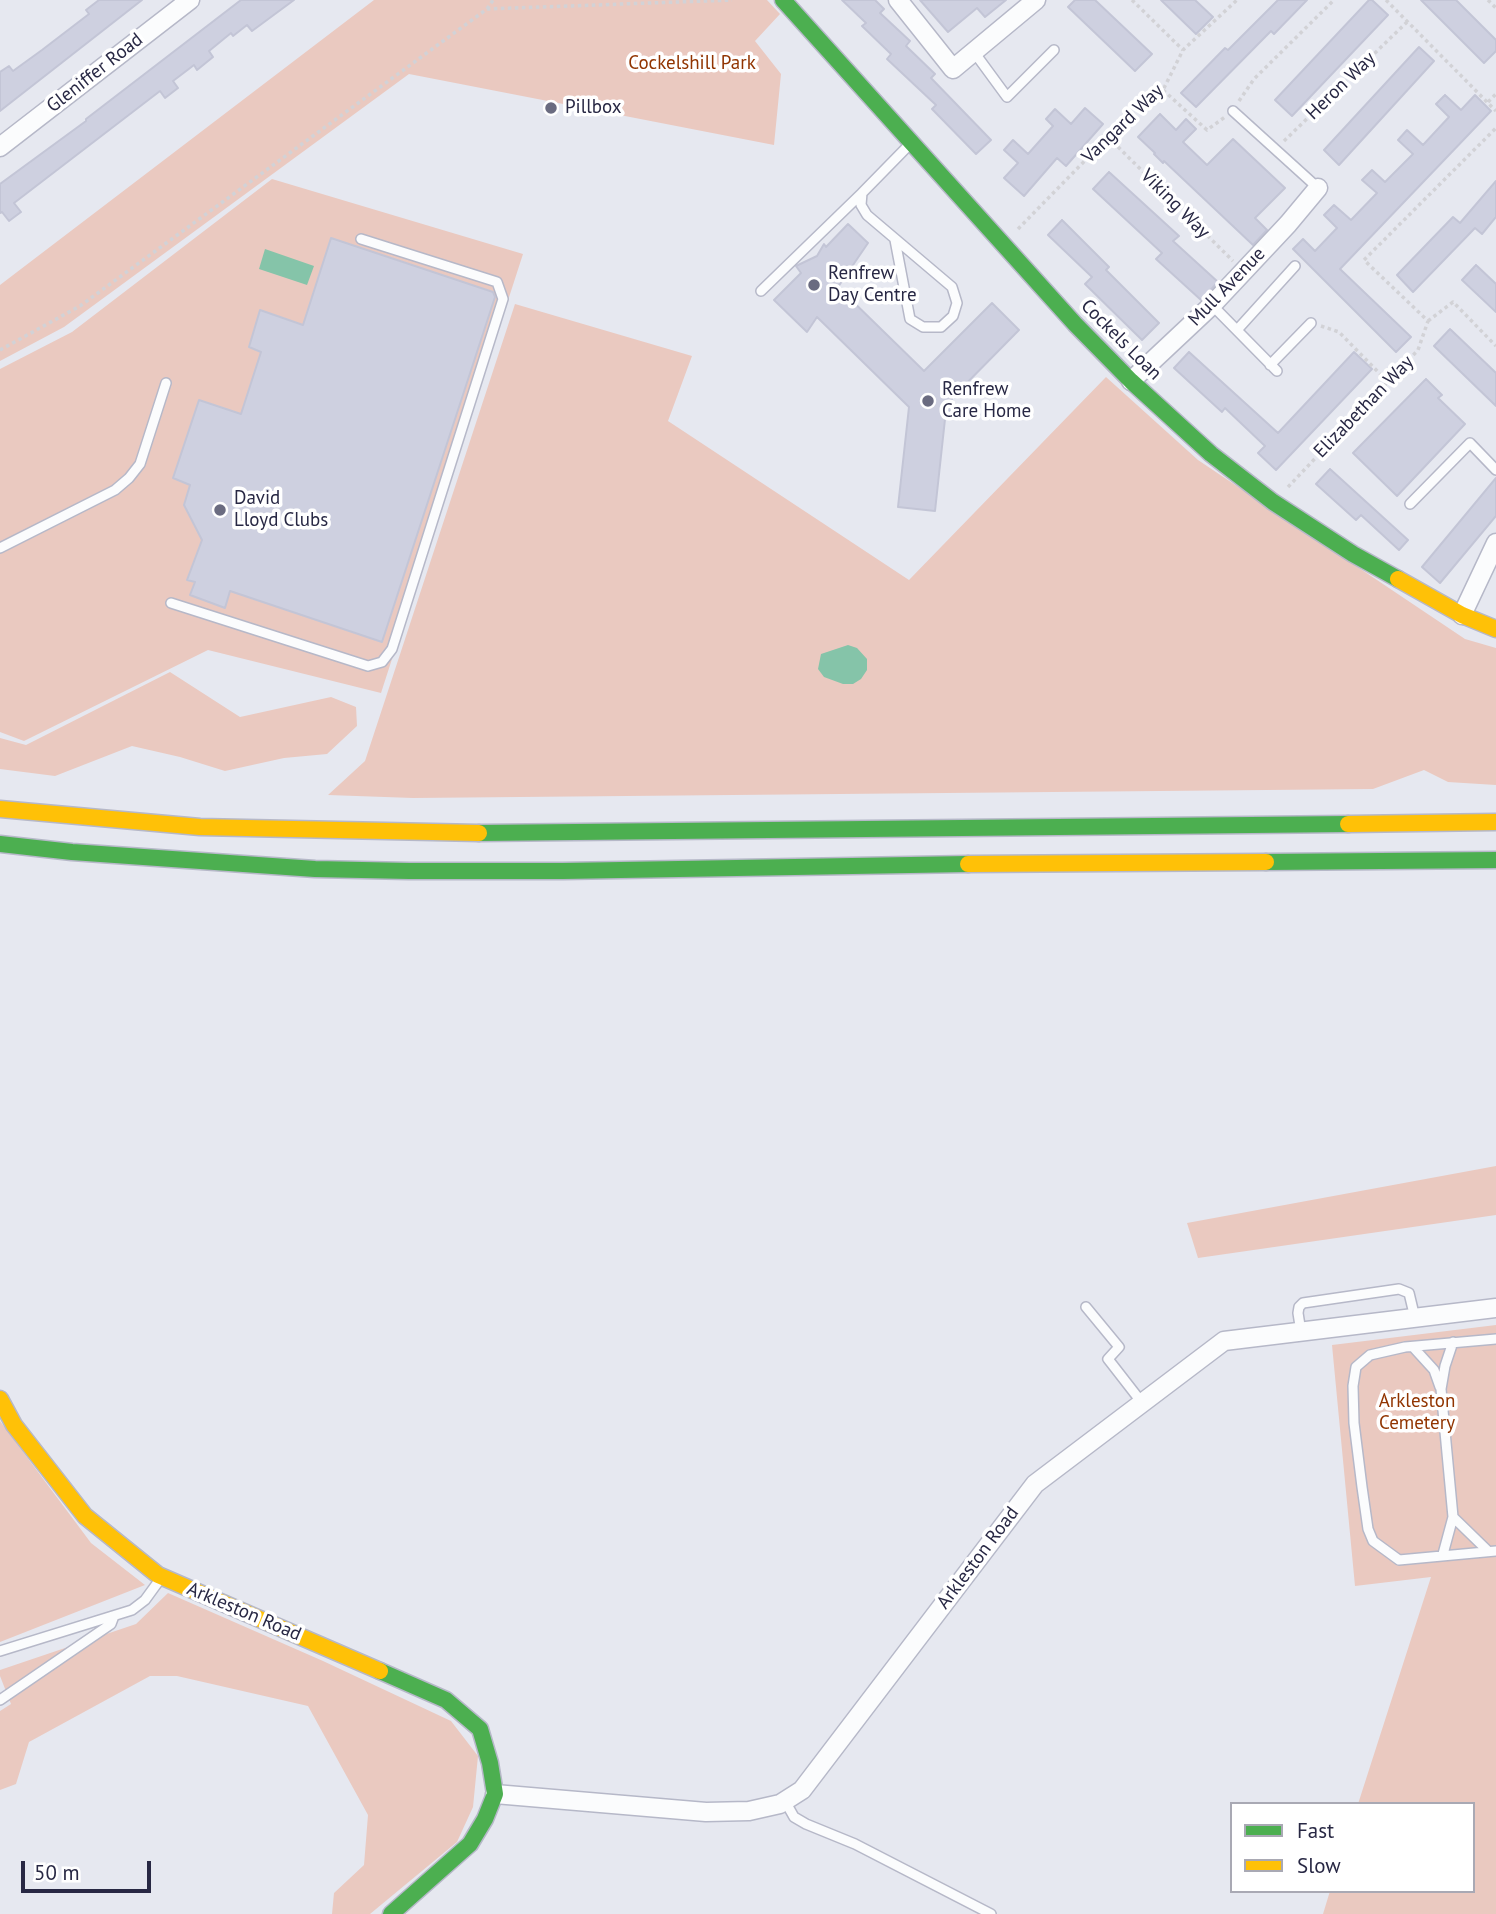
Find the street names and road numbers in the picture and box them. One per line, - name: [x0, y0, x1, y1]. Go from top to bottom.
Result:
- street label: Gleniffer Road: [42, 28, 148, 118]
- street label: Heron Way: [1302, 47, 1380, 125]
- street label: Vangard Way: [1078, 80, 1168, 168]
- street label: Viking Way: [1135, 164, 1215, 244]
- street label: Mull Avenue: [1184, 243, 1270, 331]
- street label: Cockels Loan: [1076, 295, 1166, 385]
- street label: Elizabethan Way: [1309, 351, 1419, 463]
- street label: Arkleston Road: [932, 1502, 1024, 1614]
- street label: Arkleston Road: [183, 1578, 305, 1646]

